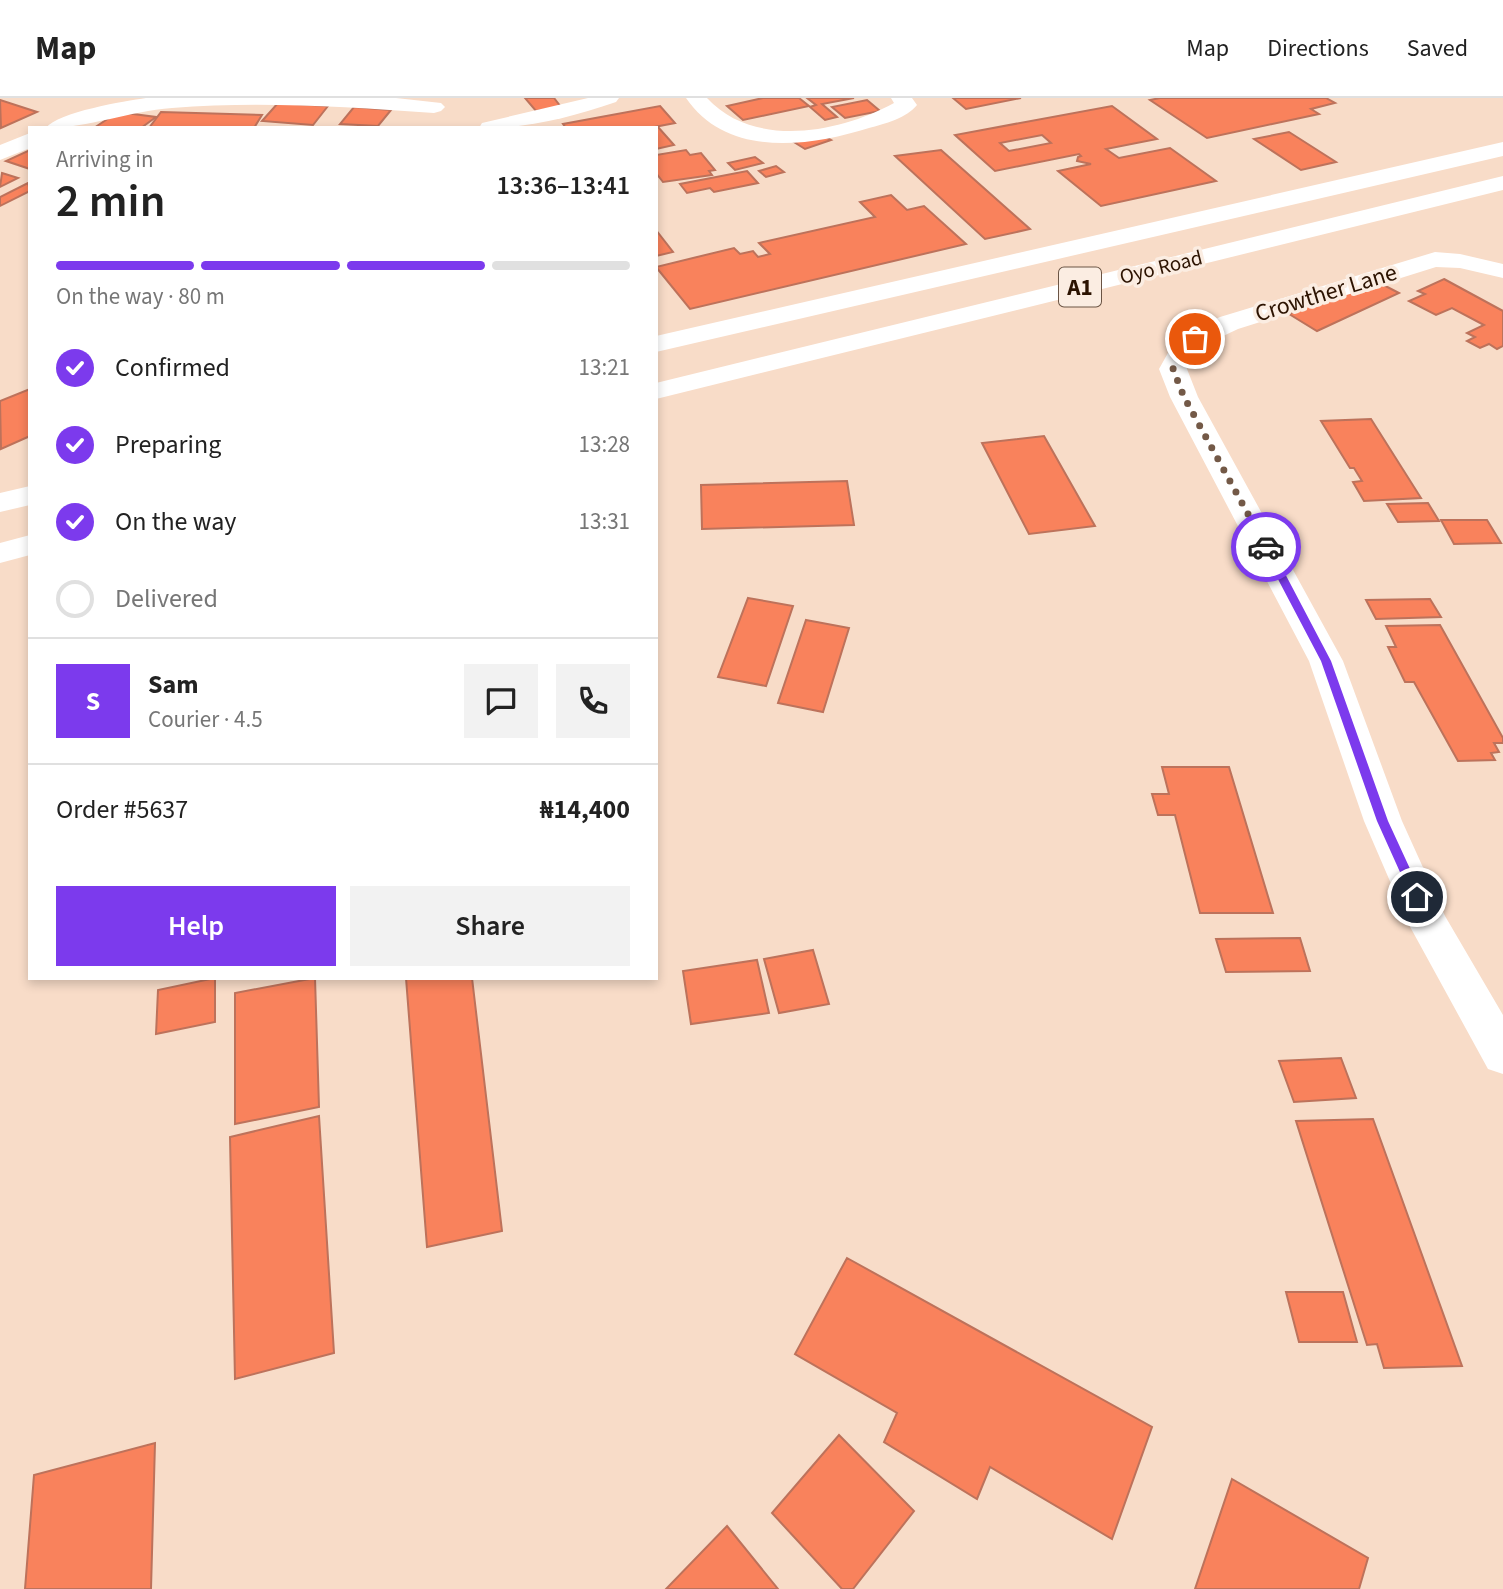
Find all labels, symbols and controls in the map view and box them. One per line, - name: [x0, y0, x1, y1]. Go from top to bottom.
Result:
- text: Map: [35, 25, 96, 72]
- text: Map: [1186, 31, 1229, 66]
- text: Directions: [1267, 31, 1369, 66]
- text: Saved: [1407, 31, 1468, 66]
- text: Arriving in: [56, 143, 154, 176]
- text: 13:36–13:41: [497, 167, 630, 204]
- text: 2 min: [56, 169, 165, 234]
- street label: Oyo Road: [1116, 242, 1206, 292]
- street label: Crowther Lane: [1251, 255, 1401, 331]
- road number: A1: [1059, 268, 1101, 306]
- text: On the way · 80 m: [56, 280, 225, 313]
- pin: [1165, 309, 1225, 369]
- icon: bag: [1176, 320, 1214, 358]
- icon: check: [56, 349, 94, 387]
- text: Confirmed: [115, 349, 230, 386]
- text: 13:21: [579, 351, 630, 384]
- icon: check: [56, 426, 94, 464]
- text: Preparing: [115, 426, 221, 463]
- text: 13:28: [579, 428, 630, 461]
- icon: check: [56, 503, 94, 541]
- text: On the way: [115, 503, 236, 540]
- text: 13:31: [579, 505, 630, 538]
- courier: [1231, 512, 1301, 582]
- icon: car: [1247, 528, 1285, 566]
- text: Delivered: [115, 580, 218, 617]
- button: chat: [464, 664, 538, 738]
- button: phone: [556, 664, 630, 738]
- text: Sam: [148, 666, 198, 703]
- text: S: [86, 683, 100, 720]
- text: Courier · 4.5: [148, 703, 263, 736]
- text: Order #5637: [56, 791, 188, 828]
- text: ₦14,400: [540, 791, 630, 828]
- pin: [1387, 867, 1447, 927]
- icon: home: [1398, 878, 1436, 916]
- button: Help: [56, 886, 336, 966]
- button: Share: [350, 886, 630, 966]

